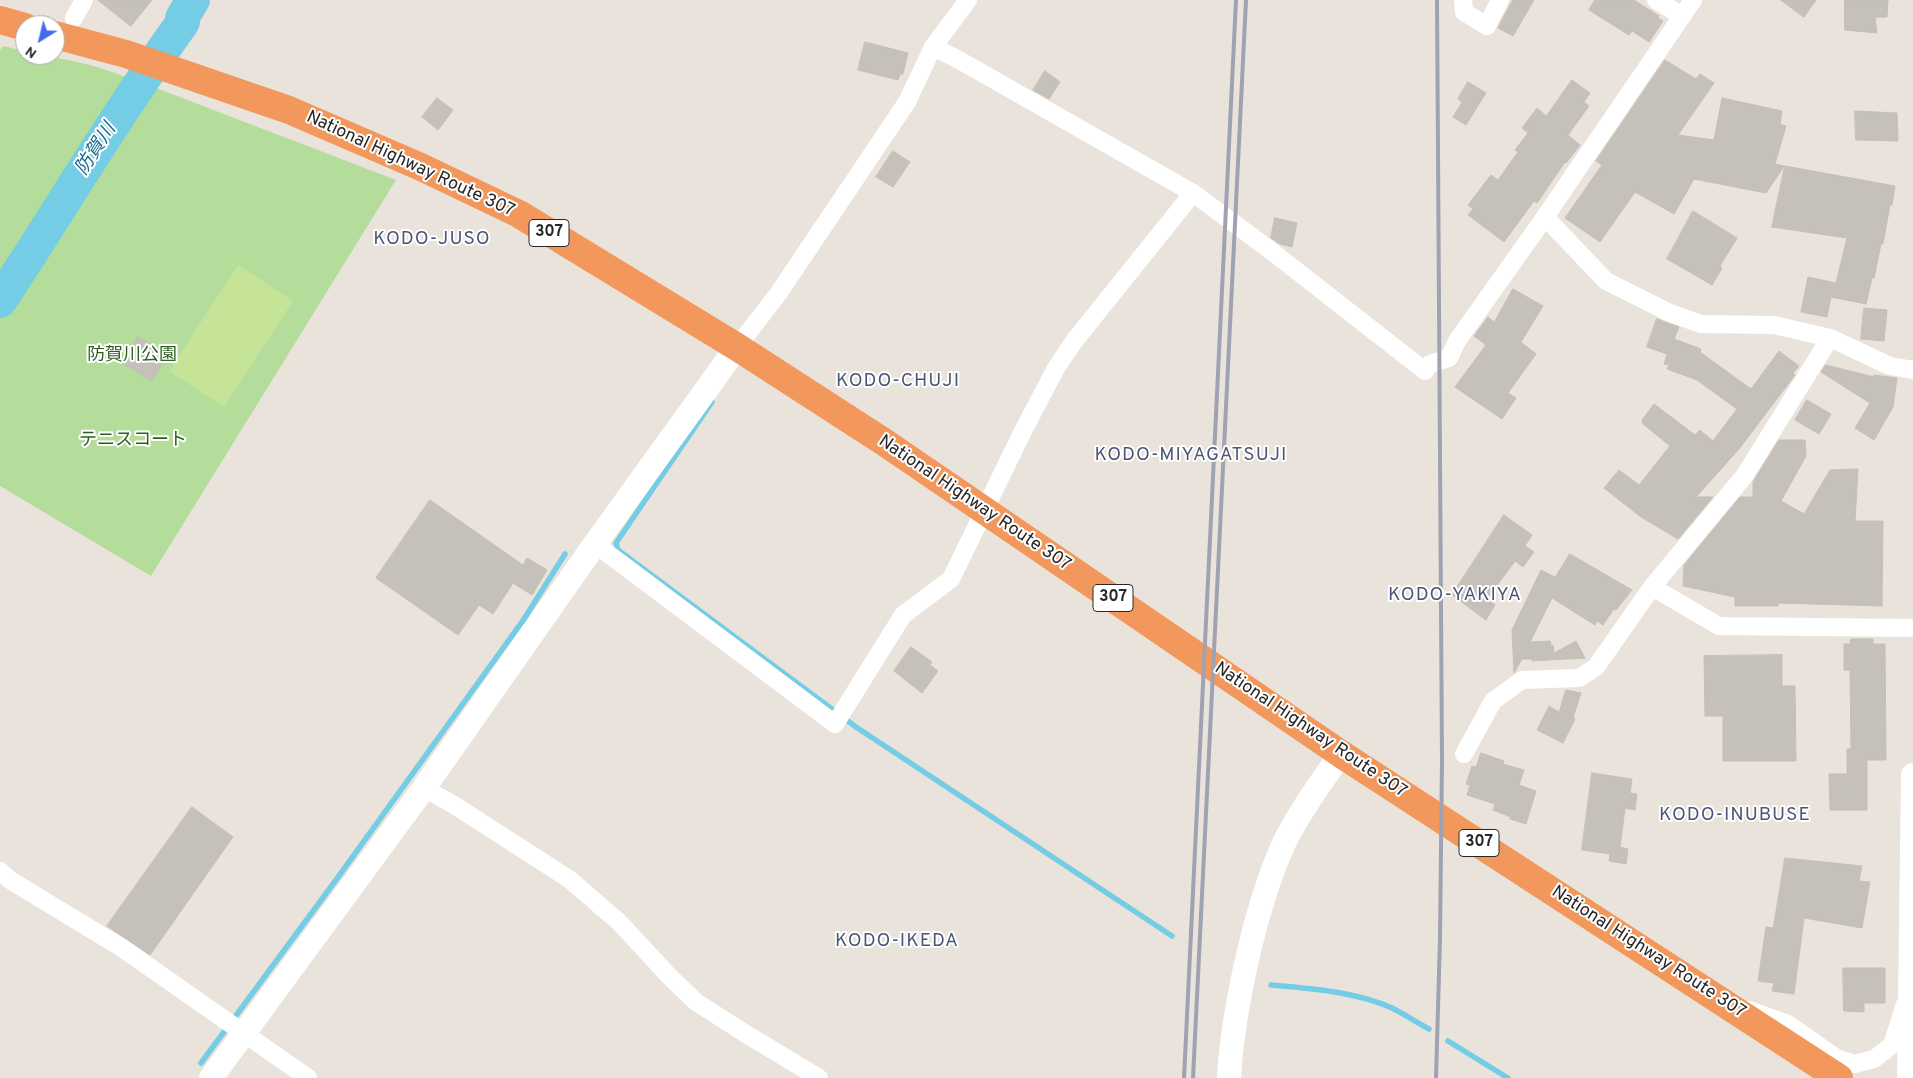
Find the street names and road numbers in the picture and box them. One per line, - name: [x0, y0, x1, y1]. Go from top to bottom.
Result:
- street label: National Highway Route 307: [302, 107, 518, 223]
- road number: 307: [529, 220, 569, 247]
- street label: National Highway Route 307: [874, 431, 1074, 577]
- road number: 307: [1093, 584, 1133, 612]
- street label: National Highway Route 307: [1210, 658, 1410, 804]
- road number: 307: [1459, 830, 1499, 856]
- street label: National Highway Route 307: [1547, 882, 1749, 1024]

